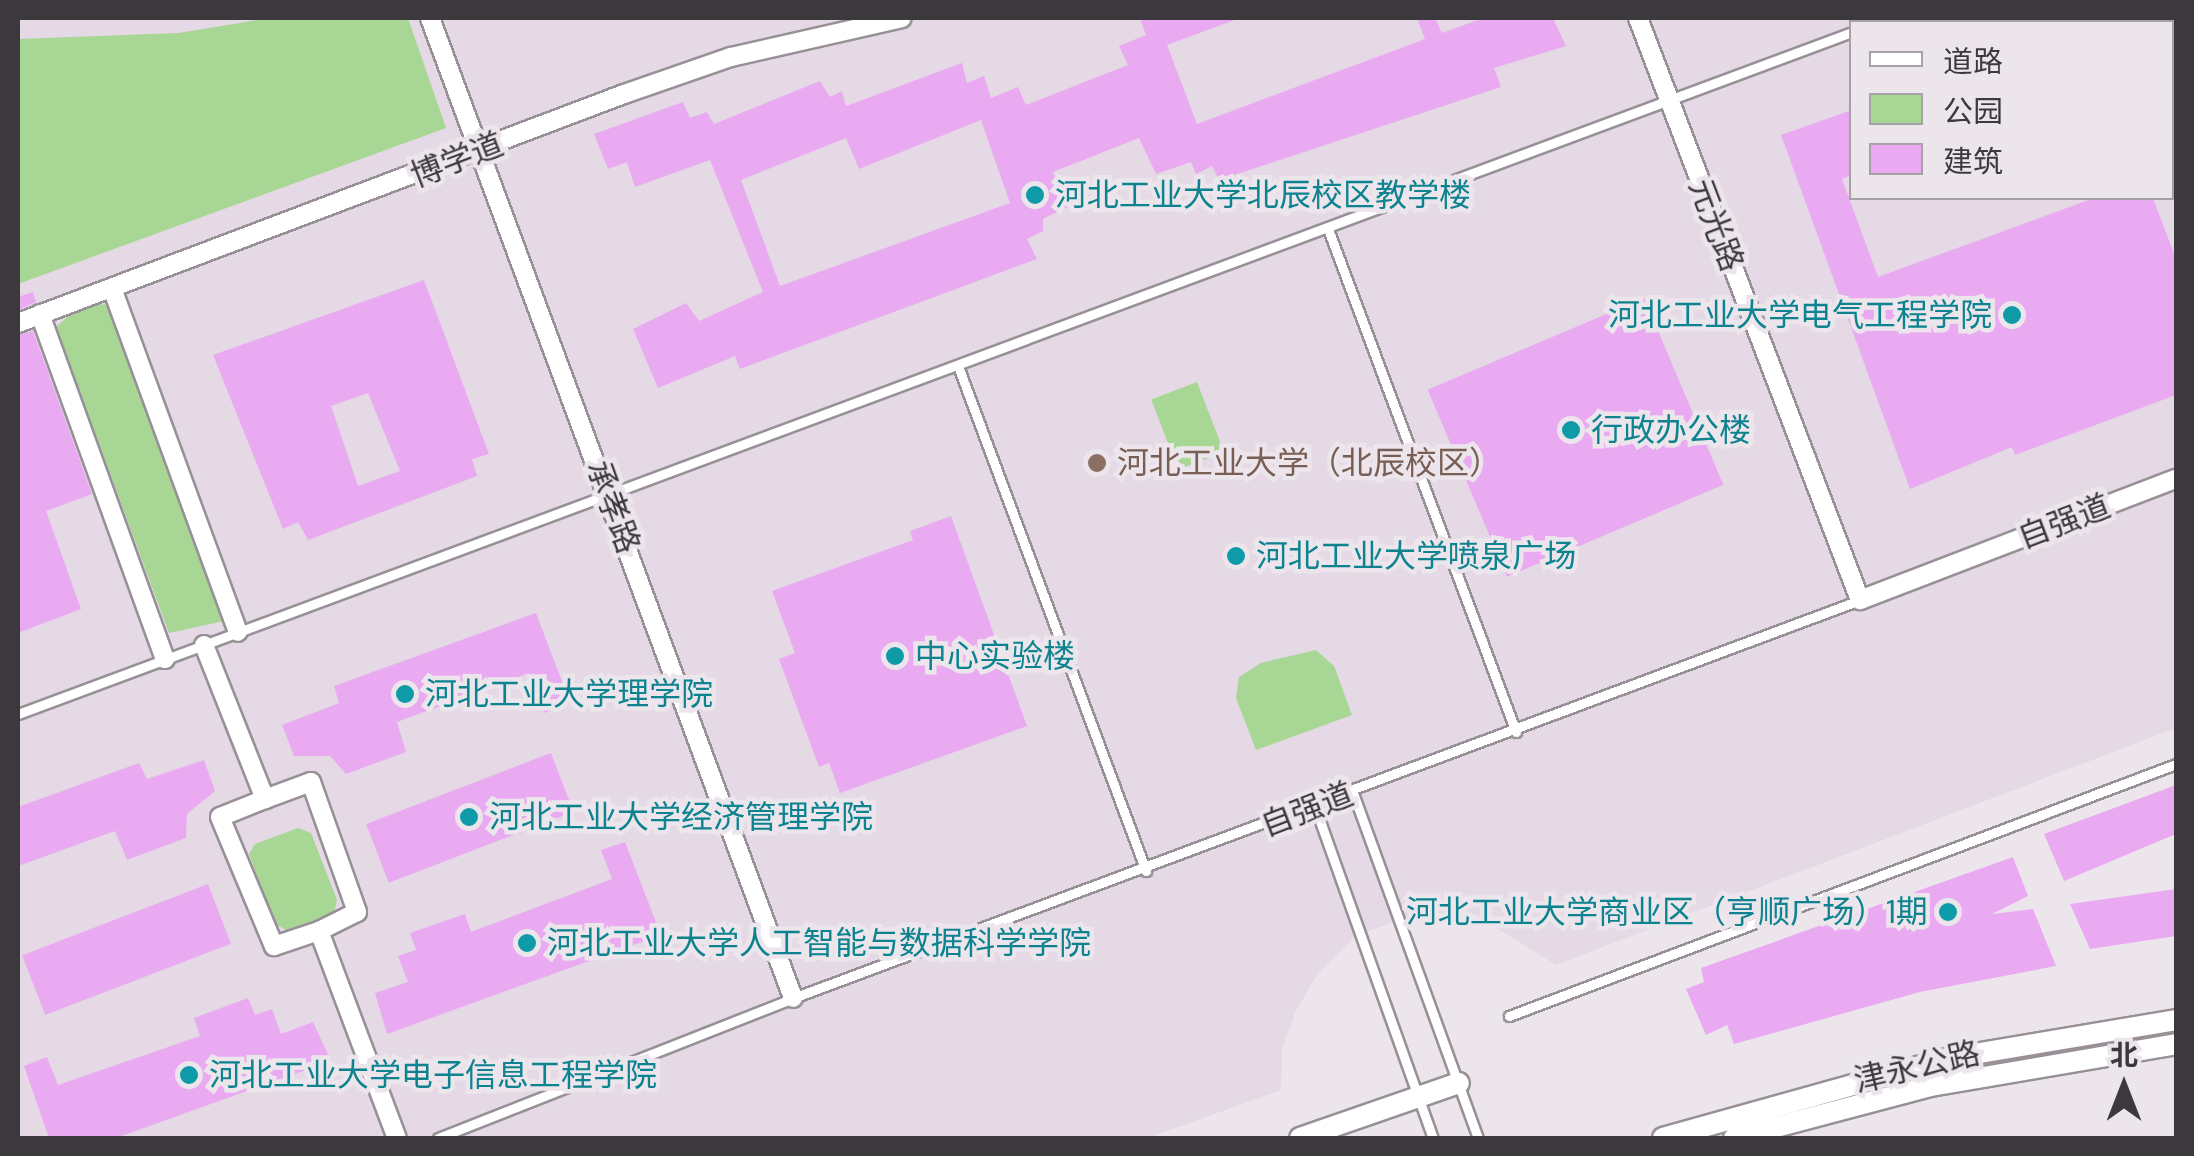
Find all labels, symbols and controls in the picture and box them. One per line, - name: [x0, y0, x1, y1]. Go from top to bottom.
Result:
- legend: [1849, 20, 2174, 200]
- text: 道路: [1943, 42, 2003, 81]
- text: 公园: [1943, 92, 2003, 131]
- street label: 博学道: [405, 125, 509, 195]
- text: 建筑: [1943, 142, 2003, 181]
- street label: 元光路: [1681, 173, 1751, 277]
- place label: 河北工业大学北辰校区教学楼: [1055, 176, 1471, 214]
- marker: 河北工业大学北辰校区教学楼: [1024, 184, 1046, 206]
- place label: 河北工业大学电气工程学院: [1608, 296, 1992, 334]
- marker: 河北工业大学电气工程学院: [2001, 304, 2023, 326]
- place label: 行政办公楼: [1591, 411, 1751, 449]
- marker: 行政办公楼: [1560, 419, 1582, 441]
- place label: 河北工业大学（北辰校区）: [1117, 444, 1501, 482]
- marker: 河北工业大学（北辰校区）: [1086, 452, 1108, 474]
- street label: 承孝路: [579, 455, 647, 559]
- street label: 自强道: [2012, 487, 2116, 557]
- place label: 河北工业大学喷泉广场: [1256, 537, 1576, 575]
- marker: 河北工业大学喷泉广场: [1225, 545, 1247, 567]
- place label: 中心实验楼: [915, 637, 1075, 675]
- marker: 中心实验楼: [884, 645, 906, 667]
- place label: 河北工业大学理学院: [425, 675, 713, 713]
- marker: 河北工业大学理学院: [394, 683, 416, 705]
- street label: 自强道: [1255, 775, 1359, 845]
- place label: 河北工业大学经济管理学院: [489, 798, 873, 836]
- marker: 河北工业大学经济管理学院: [458, 806, 480, 828]
- place label: 河北工业大学商业区（亨顺广场）1期: [1406, 893, 1928, 931]
- marker: 河北工业大学商业区（亨顺广场）1期: [1937, 901, 1959, 923]
- place label: 河北工业大学人工智能与数据科学学院: [547, 924, 1091, 962]
- marker: 河北工业大学人工智能与数据科学学院: [516, 932, 538, 954]
- street label: 津永公路: [1850, 1034, 1984, 1100]
- north arrow: [2074, 1036, 2174, 1136]
- text: 北: [2110, 1037, 2138, 1074]
- place label: 河北工业大学电子信息工程学院: [209, 1056, 657, 1094]
- marker: 河北工业大学电子信息工程学院: [178, 1064, 200, 1086]

